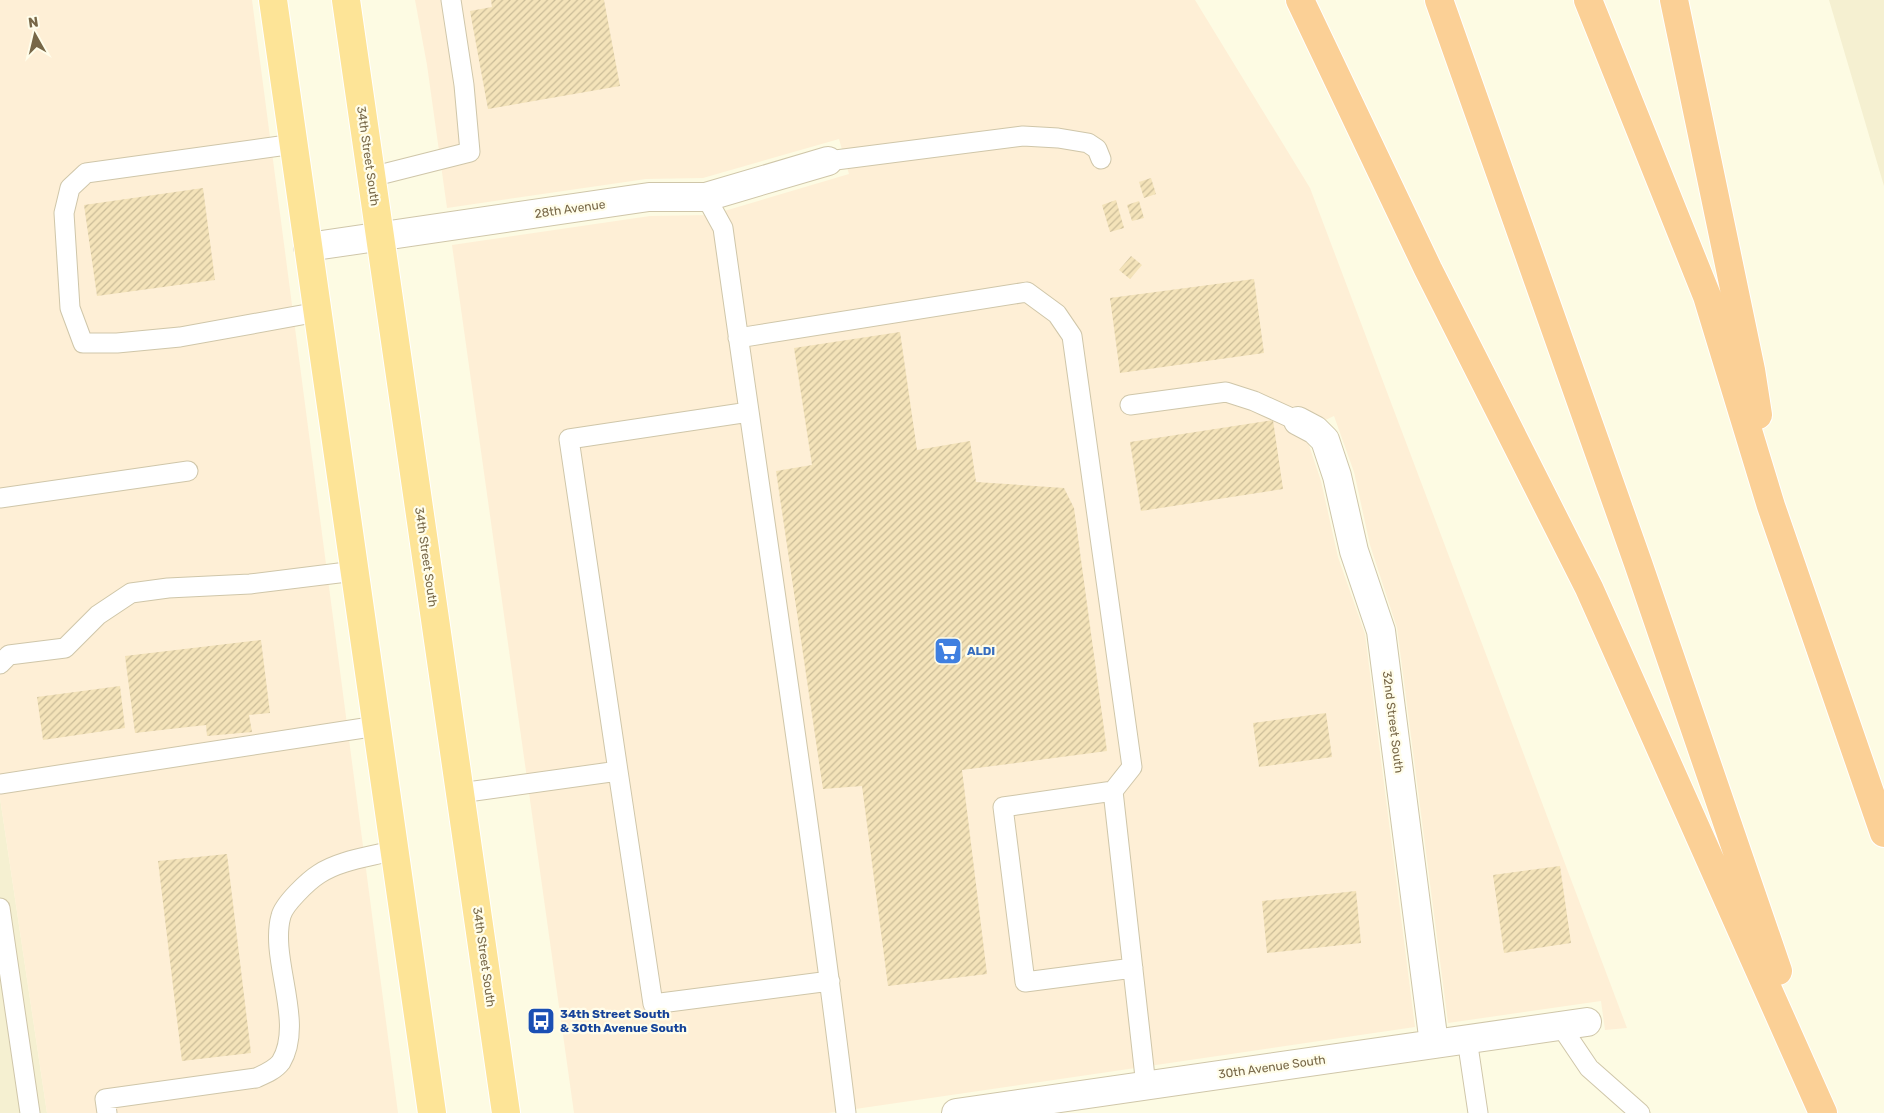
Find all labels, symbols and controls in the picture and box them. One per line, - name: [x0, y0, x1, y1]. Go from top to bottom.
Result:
- north arrow: [10, 10, 60, 60]
- text: N: [27, 14, 39, 32]
- street label: 34th Street South: [354, 105, 382, 207]
- street label: 28th Avenue: [534, 197, 607, 221]
- street label: 34th Street South: [412, 506, 440, 608]
- supermarket icon: ALDI: [933, 636, 963, 666]
- place label: ALDI: [967, 644, 995, 658]
- street label: 32nd Street South: [1380, 670, 1406, 774]
- street label: 34th Street South: [470, 906, 498, 1008]
- bus stop icon: 34th Street South & 30th Avenue South: [526, 1006, 556, 1036]
- place label: 34th Street South & 30th Avenue South: [560, 1007, 687, 1035]
- street label: 30th Avenue South: [1218, 1053, 1326, 1081]

